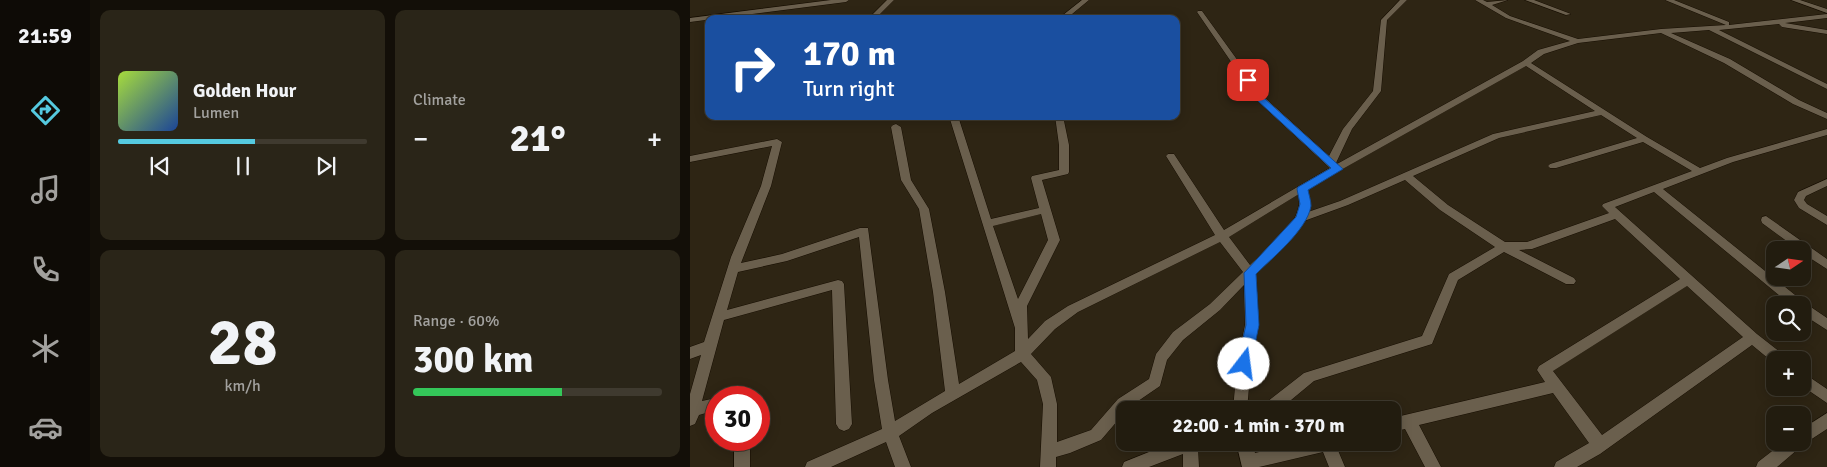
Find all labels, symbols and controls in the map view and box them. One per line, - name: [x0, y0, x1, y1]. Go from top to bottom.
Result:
- text: 21:59: [18, 22, 72, 49]
- text: 170 m: [803, 32, 896, 75]
- icon: right: [720, 35, 785, 100]
- pin: [1227, 59, 1269, 101]
- icon: arrive: [1234, 66, 1262, 94]
- text: Turn right: [803, 75, 895, 102]
- text: Golden Hour: [193, 79, 296, 103]
- text: Climate: [413, 90, 466, 110]
- icon: directions: [28, 93, 63, 128]
- text: Lumen: [193, 103, 239, 123]
- text: 21°: [509, 115, 566, 162]
- text: −: [413, 122, 428, 156]
- text: +: [647, 122, 662, 156]
- icon: previous: [146, 152, 174, 180]
- icon: pause: [229, 152, 257, 180]
- icon: next: [312, 152, 340, 180]
- icon: music: [28, 172, 63, 207]
- north arrow: [1766, 241, 1811, 286]
- map controls: [1766, 241, 1811, 451]
- icon: phone: [28, 252, 63, 287]
- button: search: [1766, 296, 1811, 341]
- text: 28: [207, 303, 278, 383]
- text: Range · 60%: [413, 311, 499, 331]
- icon: climate: [28, 331, 63, 366]
- text: 300 km: [413, 336, 534, 383]
- position arrow: [1217, 337, 1269, 389]
- button: +: [1766, 351, 1811, 396]
- text: km/h: [224, 376, 261, 396]
- speed limit sign: 30: [705, 386, 770, 451]
- button: −: [1766, 406, 1811, 451]
- icon: car: [28, 410, 63, 445]
- text: 22:00 · 1 min · 370 m: [1172, 414, 1345, 438]

